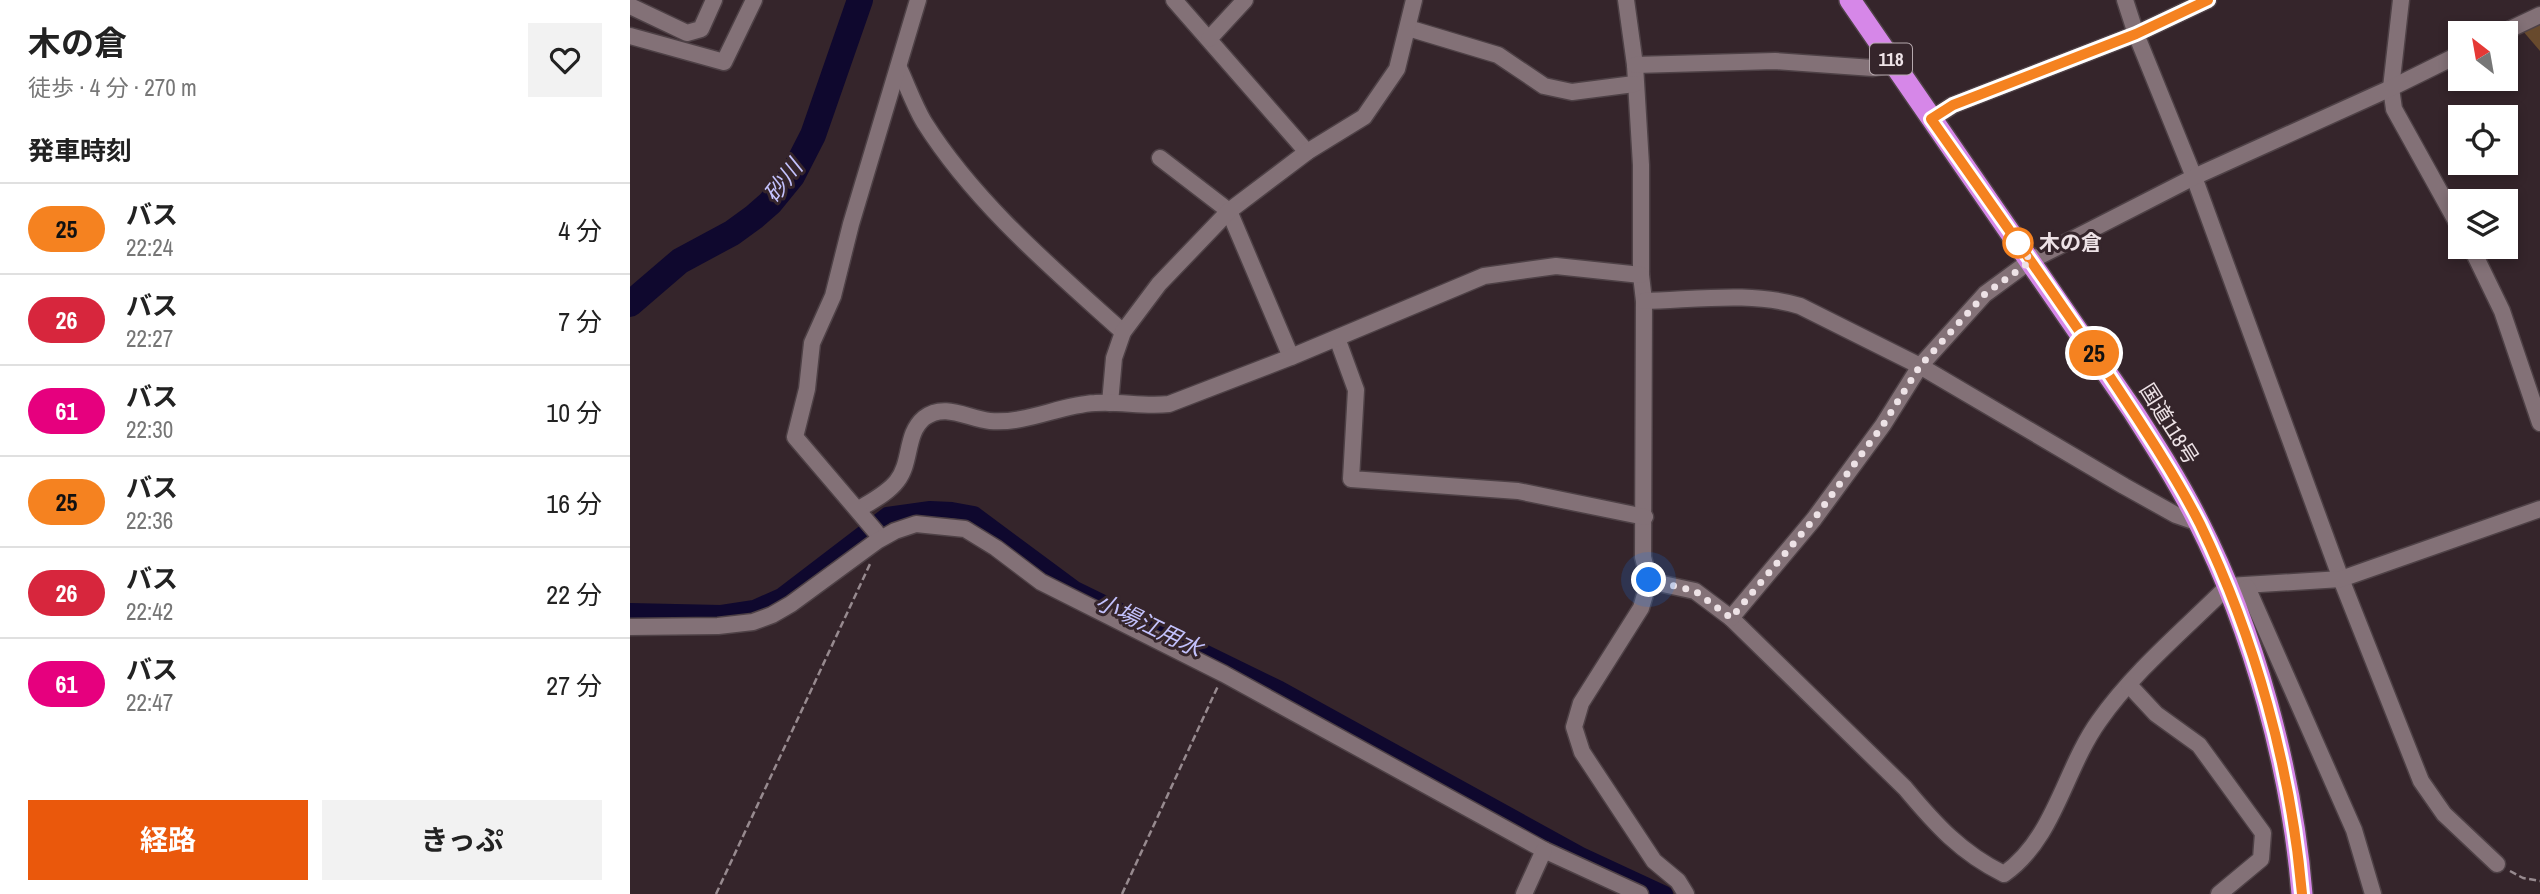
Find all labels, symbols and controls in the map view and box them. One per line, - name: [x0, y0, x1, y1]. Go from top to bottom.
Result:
- text: 木の倉: [28, 21, 127, 65]
- north arrow: [2448, 21, 2518, 91]
- map controls: [2448, 21, 2518, 259]
- button: heart: [528, 23, 602, 97]
- road number: 118: [1870, 44, 1912, 74]
- text: 徒歩 · 4 分 · 270 m: [28, 72, 197, 103]
- button: locate: [2448, 105, 2518, 175]
- text: 発車時刻: [28, 133, 132, 168]
- water label: 砂川: [756, 151, 811, 208]
- button: layers: [2448, 189, 2518, 259]
- text: バス: [126, 197, 178, 232]
- text: 25: [56, 213, 77, 245]
- text: 4 分: [558, 213, 602, 248]
- marker: 木の倉: [2003, 228, 2033, 258]
- place label: 木の倉: [2039, 228, 2102, 257]
- text: 22:24: [126, 232, 173, 263]
- text: バス: [126, 288, 178, 323]
- text: 26: [56, 304, 77, 336]
- text: 7 分: [558, 304, 602, 339]
- text: 22:27: [126, 323, 173, 354]
- line badge: 25: [2062, 330, 2126, 376]
- text: 25: [2083, 337, 2105, 369]
- street label: 国道118号: [2133, 378, 2206, 470]
- text: バス: [126, 379, 178, 414]
- text: 61: [56, 395, 77, 427]
- text: 10 分: [546, 395, 602, 430]
- text: 22:30: [126, 414, 173, 445]
- text: バス: [126, 470, 178, 505]
- text: 25: [56, 486, 77, 518]
- text: 16 分: [546, 486, 602, 521]
- text: 22:36: [126, 505, 173, 536]
- text: バス: [126, 561, 178, 596]
- your location: [1631, 562, 1666, 597]
- text: 26: [56, 577, 77, 609]
- text: 22 分: [546, 577, 602, 612]
- water label: 小場江用水: [1091, 585, 1210, 665]
- text: 22:42: [126, 596, 173, 627]
- text: バス: [126, 652, 178, 687]
- text: 61: [56, 668, 77, 700]
- text: 27 分: [546, 668, 602, 703]
- text: 22:47: [126, 687, 173, 718]
- button: 経路: [28, 800, 308, 880]
- button: きっぷ: [322, 800, 602, 880]

